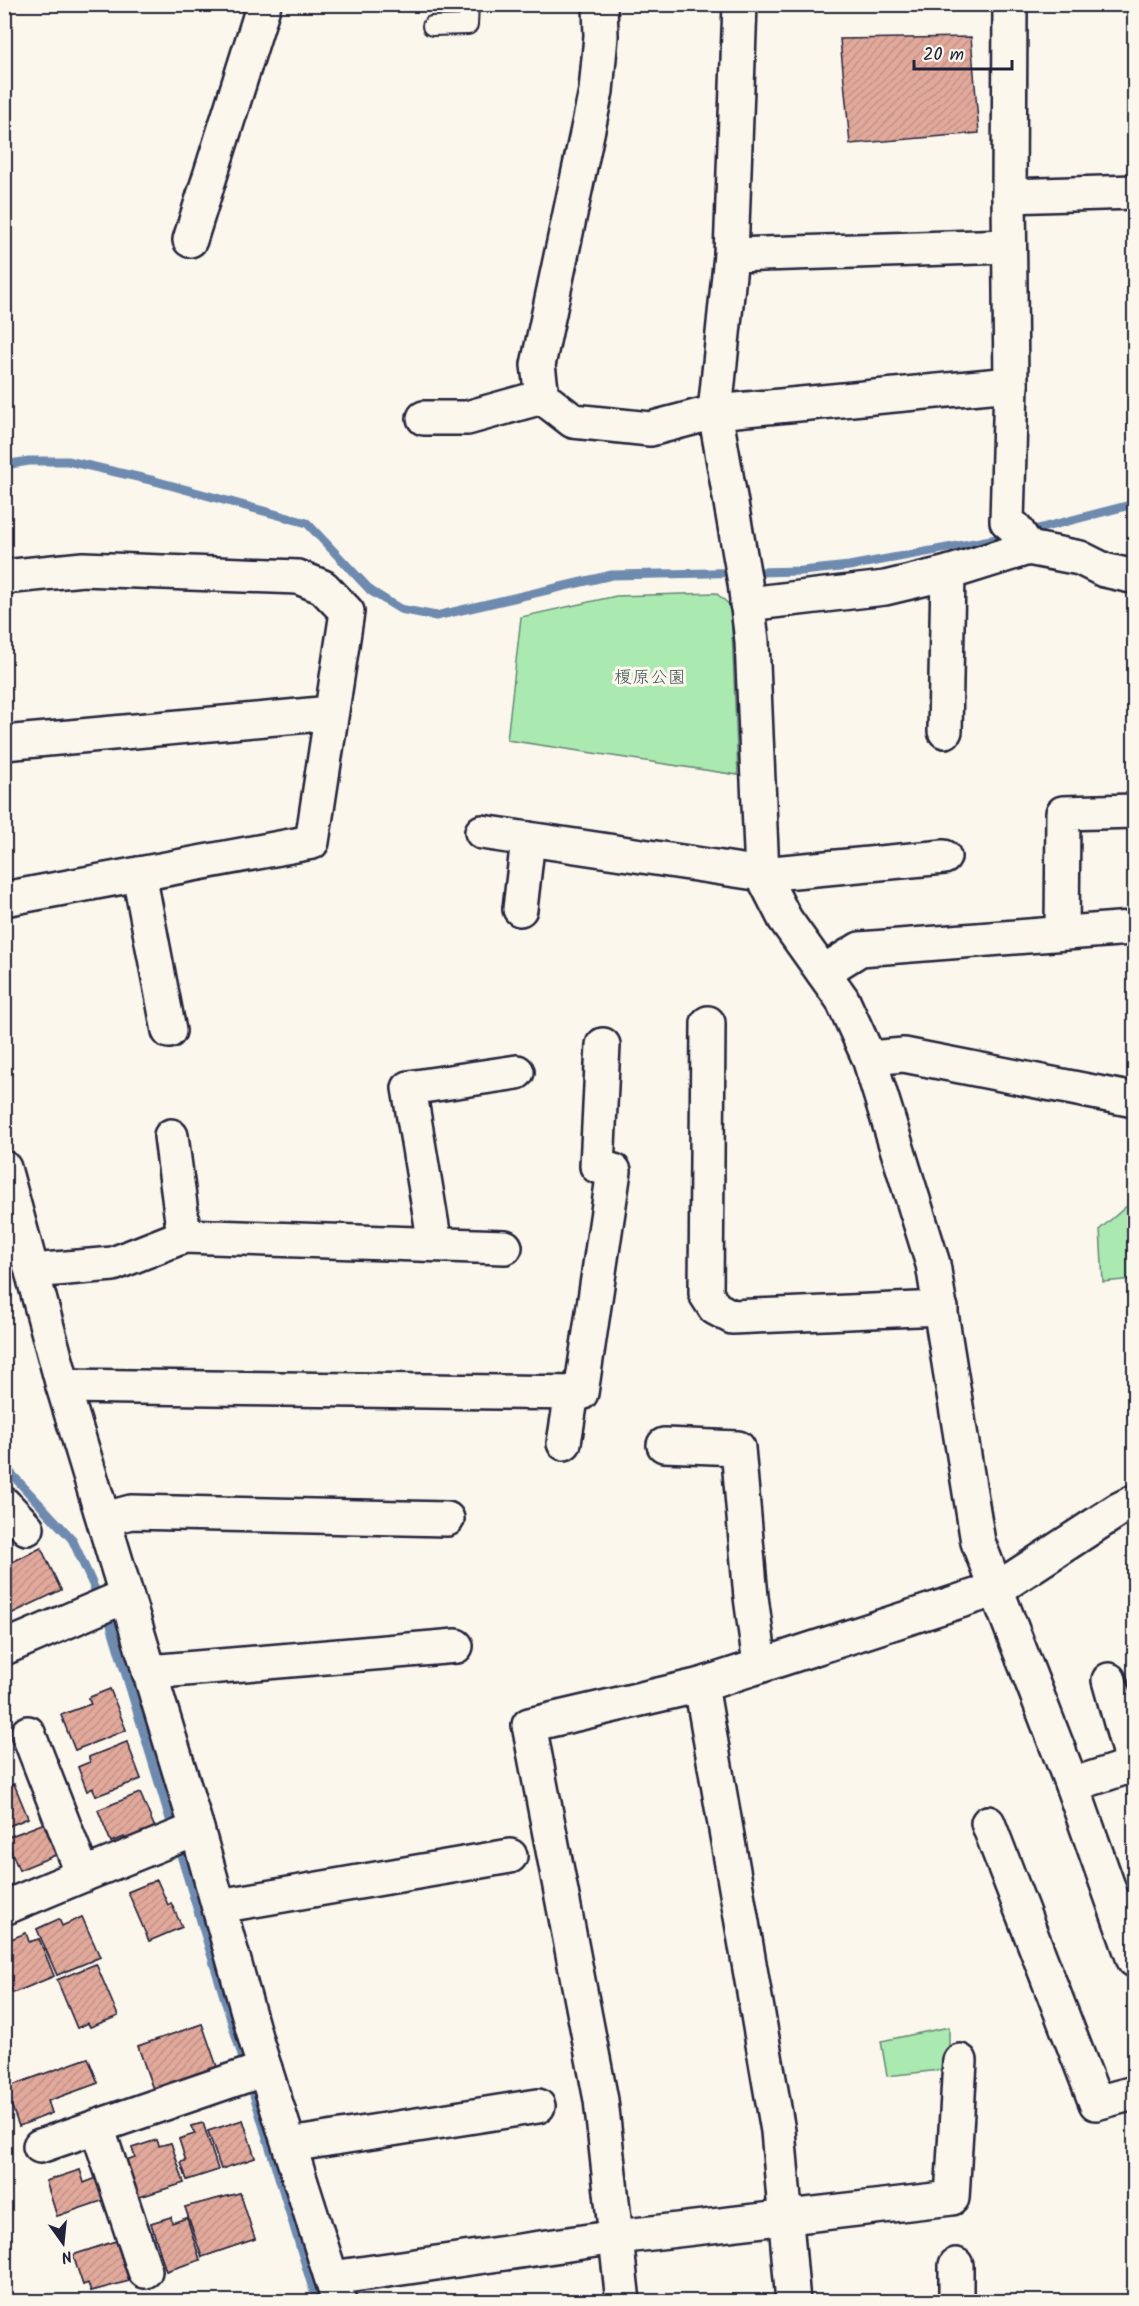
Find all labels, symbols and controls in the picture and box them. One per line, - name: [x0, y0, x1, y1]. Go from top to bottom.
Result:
- scale bar: [914, 33, 1012, 71]
- text: 20 m: [923, 41, 964, 70]
- park label: 榎原公園: [614, 664, 686, 693]
- north arrow: [33, 2213, 93, 2273]
- text: N: [58, 2243, 75, 2269]

